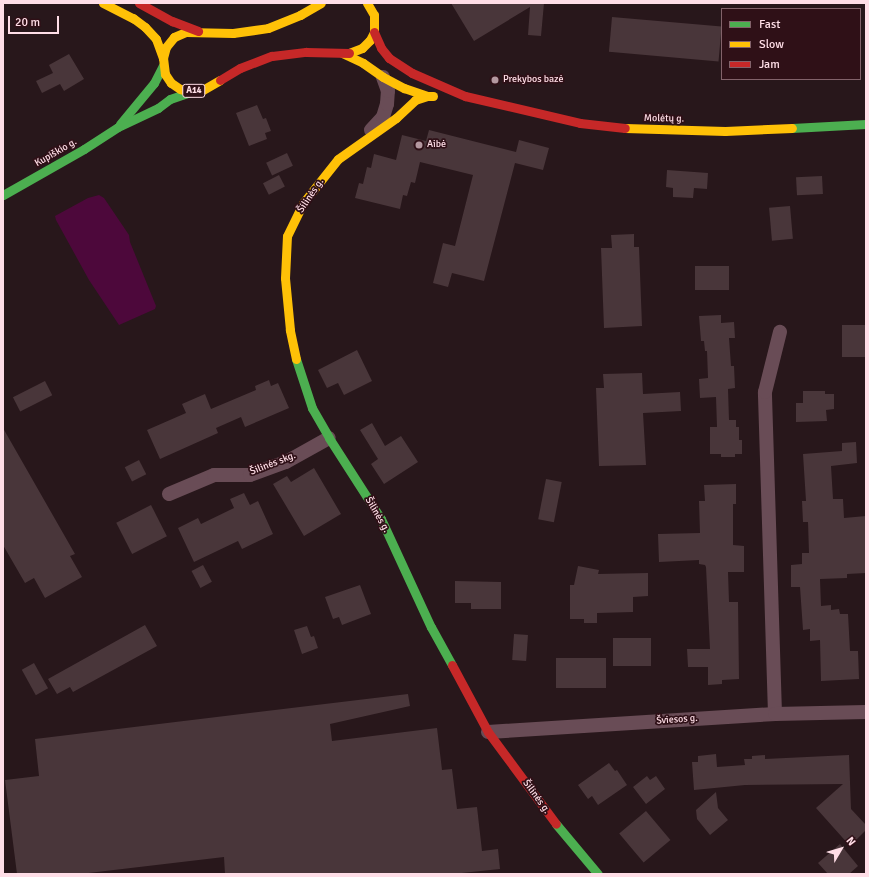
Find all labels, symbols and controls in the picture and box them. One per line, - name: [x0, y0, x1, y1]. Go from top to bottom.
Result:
- scale bar: [10, 8, 61, 34]
- legend: [721, 8, 861, 80]
- text: 20 m: [15, 15, 40, 30]
- text: Fast: [759, 17, 780, 32]
- text: Slow: [759, 37, 784, 52]
- text: Jam: [759, 57, 780, 72]
- place label: Prekybos bazė: [503, 74, 563, 86]
- marker: Prekybos bazė: [490, 75, 500, 85]
- road number: A14: [182, 84, 206, 98]
- street label: Molėtų g.: [644, 113, 684, 125]
- street label: Kupiškio g.: [33, 136, 79, 170]
- place label: Aibė: [427, 139, 446, 151]
- marker: Aibė: [414, 140, 424, 150]
- street label: Šilinės g.: [295, 177, 327, 215]
- street label: Šilinės skg.: [248, 450, 298, 478]
- street label: Šilinės g.: [362, 495, 392, 535]
- street label: Šviesos g.: [656, 713, 698, 727]
- street label: Šilinės g.: [520, 778, 552, 816]
- north arrow: [821, 829, 861, 869]
- text: N: [843, 834, 858, 848]

